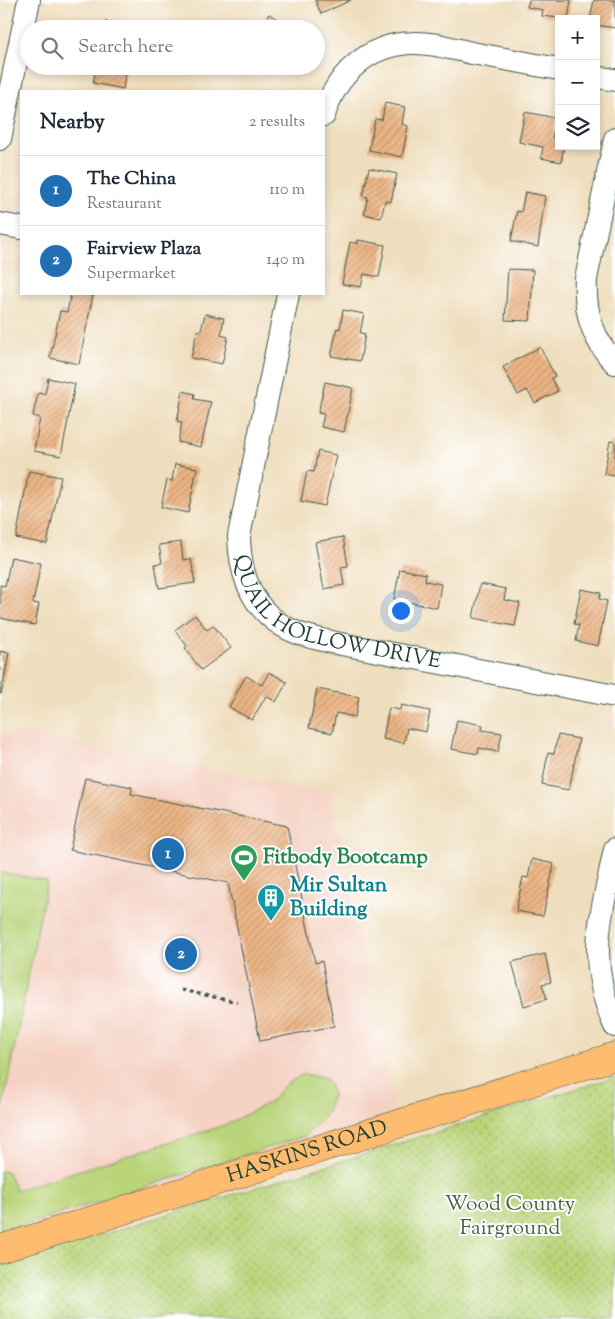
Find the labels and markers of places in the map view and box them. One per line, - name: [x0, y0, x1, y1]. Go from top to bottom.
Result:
- pin: 1: [152, 835, 184, 873]
- sports icon: Fitbody Bootcamp: [229, 843, 259, 882]
- place label: Fitbody Bootcamp: [263, 843, 428, 873]
- place label: Mir Sultan Building: [290, 871, 388, 925]
- building icon: Mir Sultan Building: [256, 883, 286, 922]
- pin: 2: [165, 935, 197, 973]

